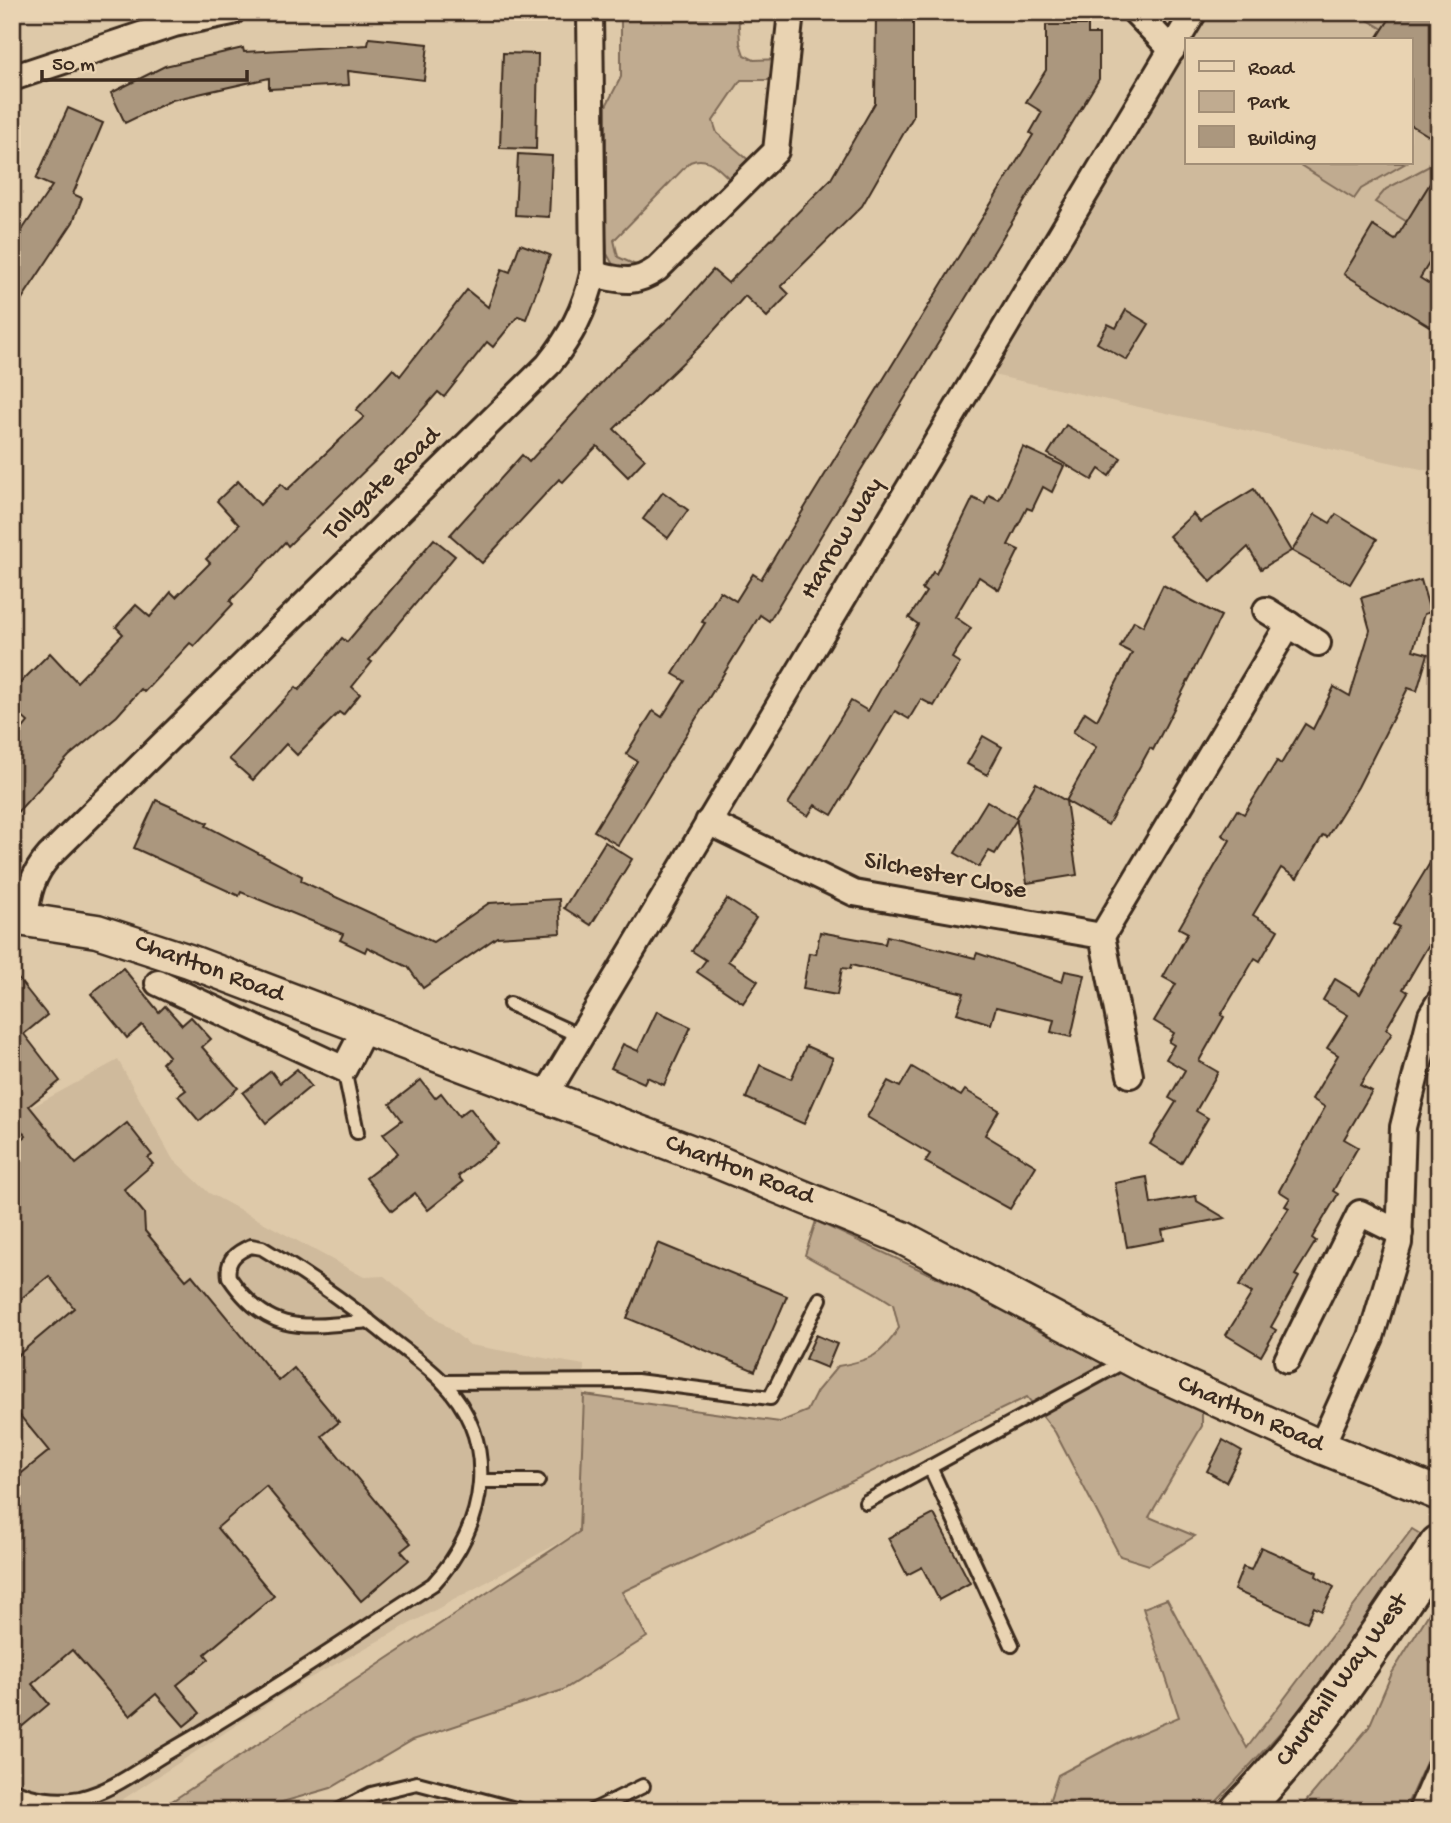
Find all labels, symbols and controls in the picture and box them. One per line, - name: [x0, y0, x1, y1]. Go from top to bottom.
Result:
- scale bar: [42, 38, 247, 82]
- legend: [1185, 38, 1412, 164]
- text: 50 m: [52, 54, 95, 79]
- text: Road: [1248, 58, 1296, 83]
- text: Park: [1247, 92, 1291, 117]
- text: Building: [1247, 128, 1317, 153]
- street label: Tollgate Road: [316, 420, 449, 550]
- street label: Harrow Way: [794, 472, 892, 606]
- street label: Silchester Close: [861, 846, 1029, 908]
- street label: Charlton Road: [130, 929, 290, 1012]
- street label: Charlton Road: [660, 1128, 819, 1214]
- street label: Charlton Road: [1172, 1369, 1330, 1462]
- street label: Churchill Way West: [1270, 1586, 1418, 1774]

